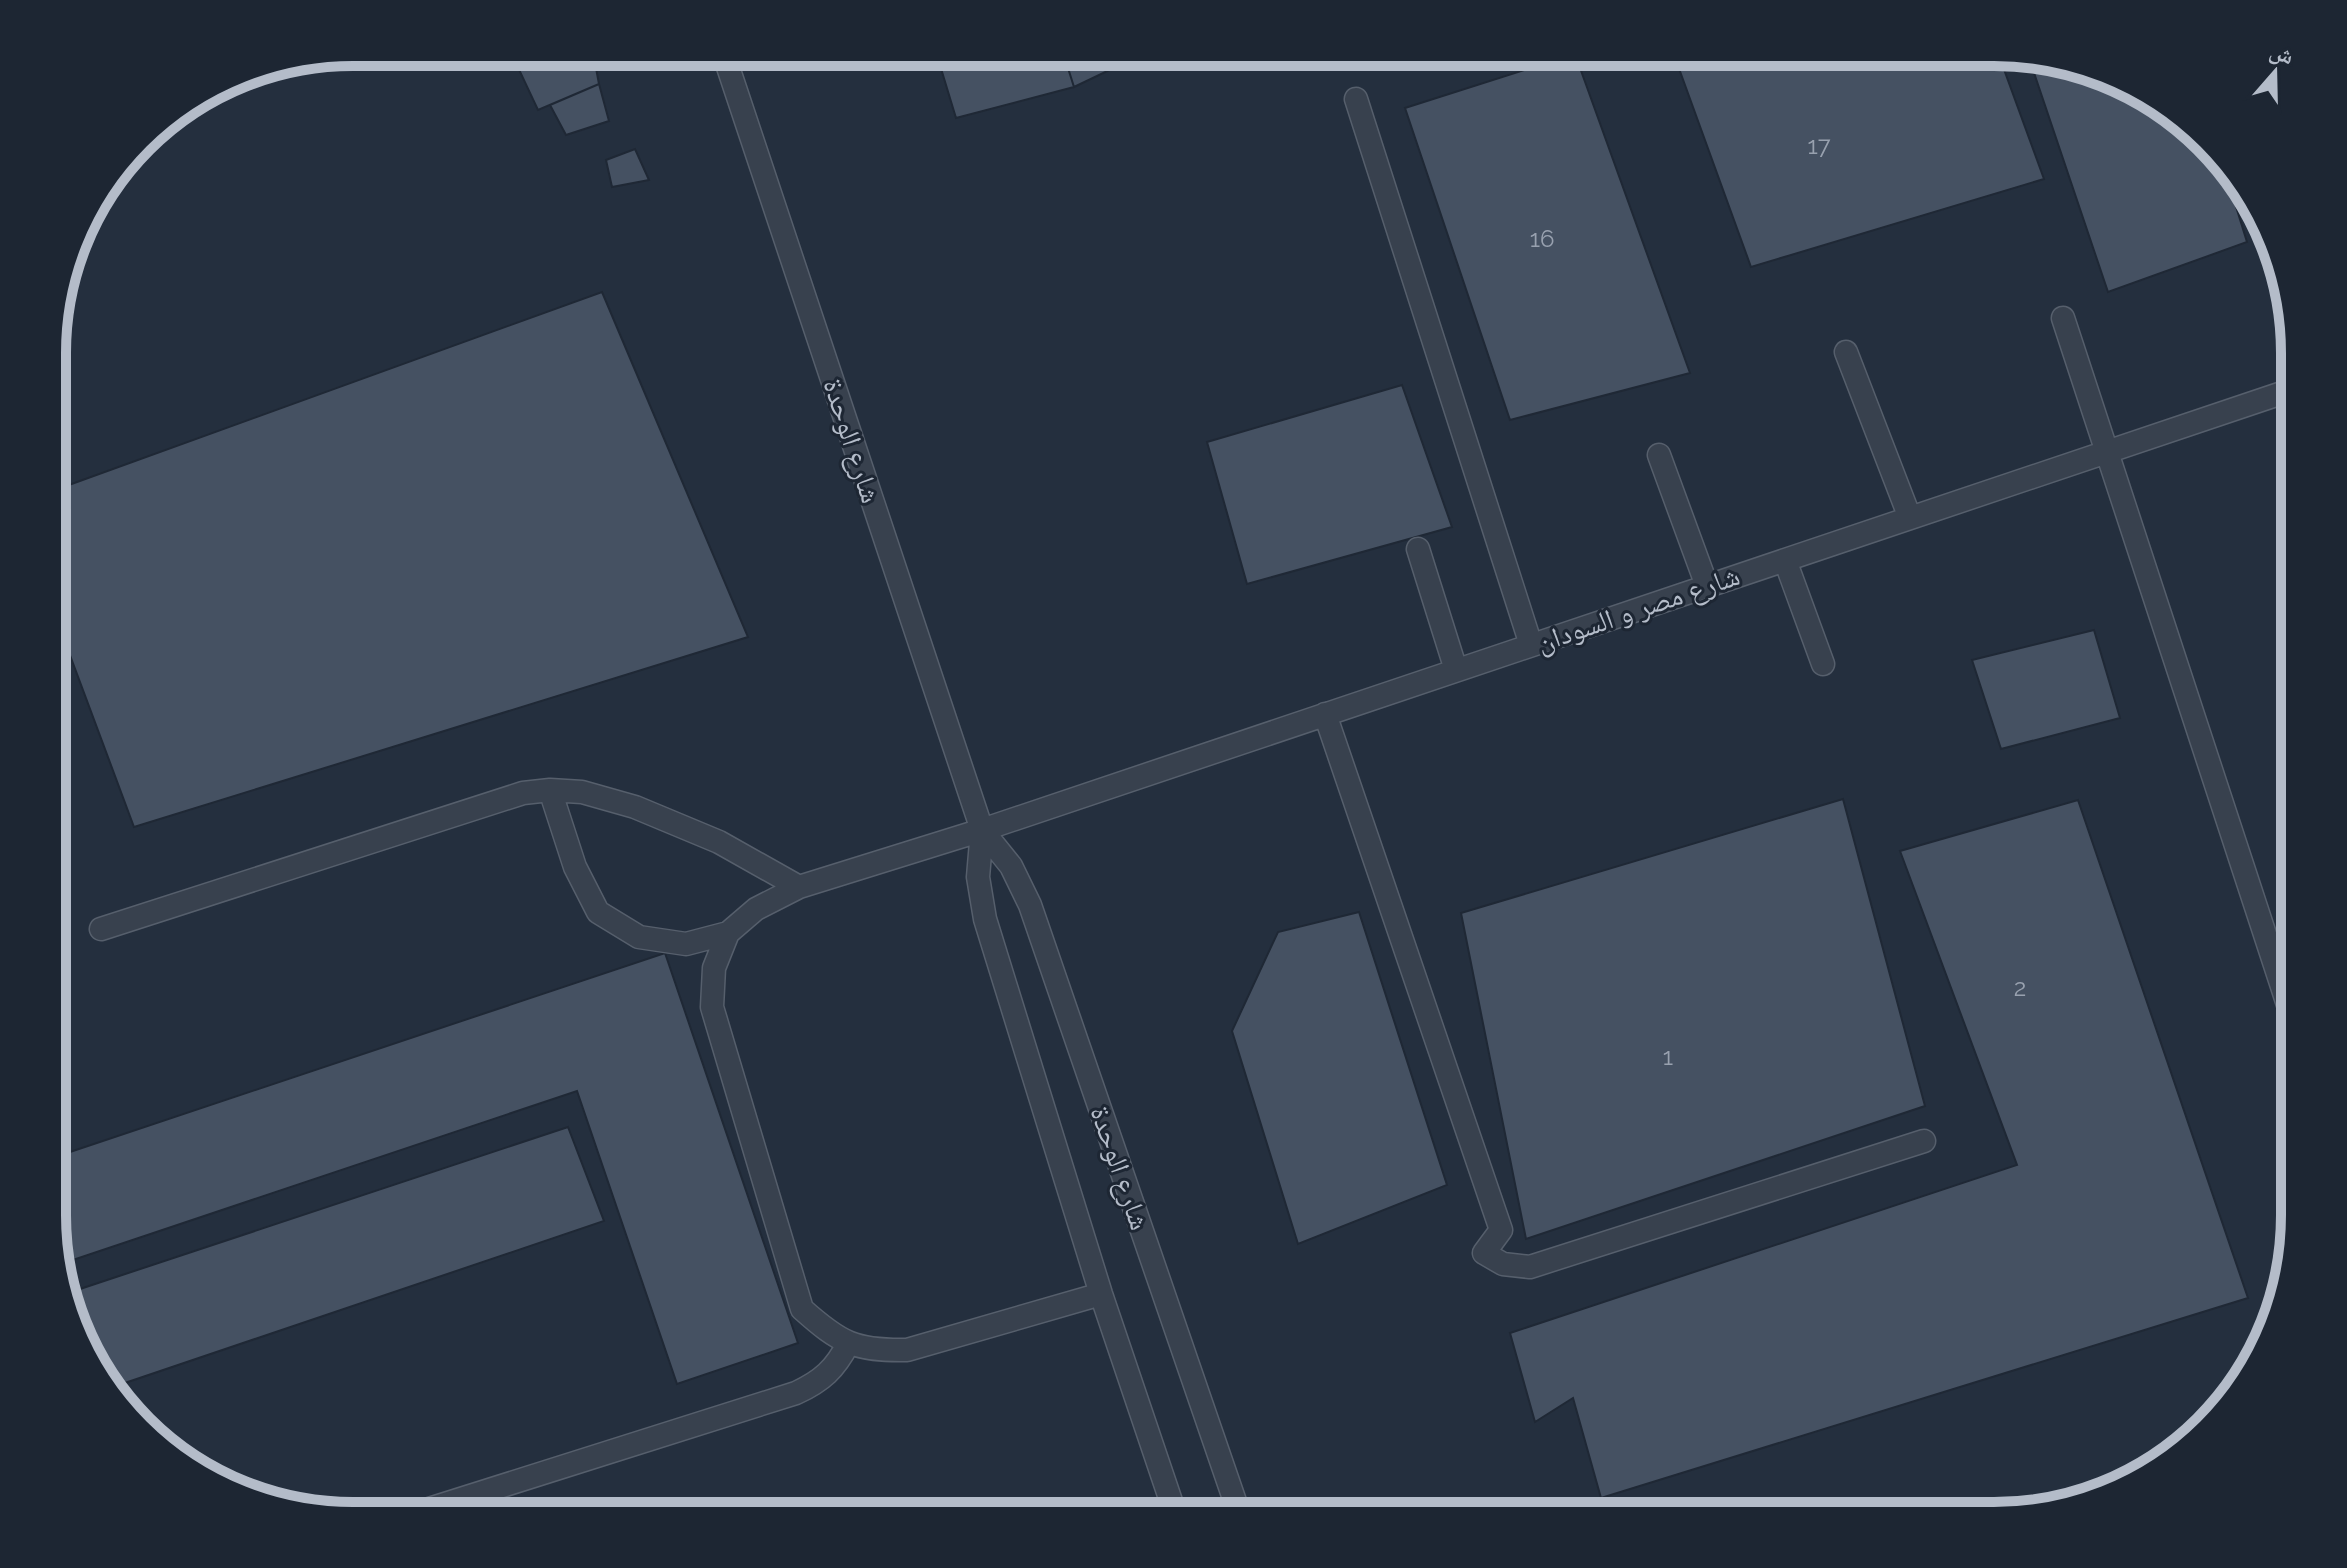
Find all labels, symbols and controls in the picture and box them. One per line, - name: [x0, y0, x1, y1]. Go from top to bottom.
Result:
- north arrow: [2235, 32, 2315, 112]
- text: ش: [2266, 37, 2297, 70]
- house number: 17: [1808, 131, 1831, 160]
- house number: 16: [1530, 224, 1554, 253]
- street label: شارع الوحدة: [815, 375, 888, 508]
- street label: شارع مصر و السودان: [1532, 559, 1744, 660]
- house number: 2: [2014, 973, 2026, 1002]
- house number: 1: [1663, 1042, 1673, 1071]
- street label: شارع الوحدة: [1083, 1102, 1157, 1234]

